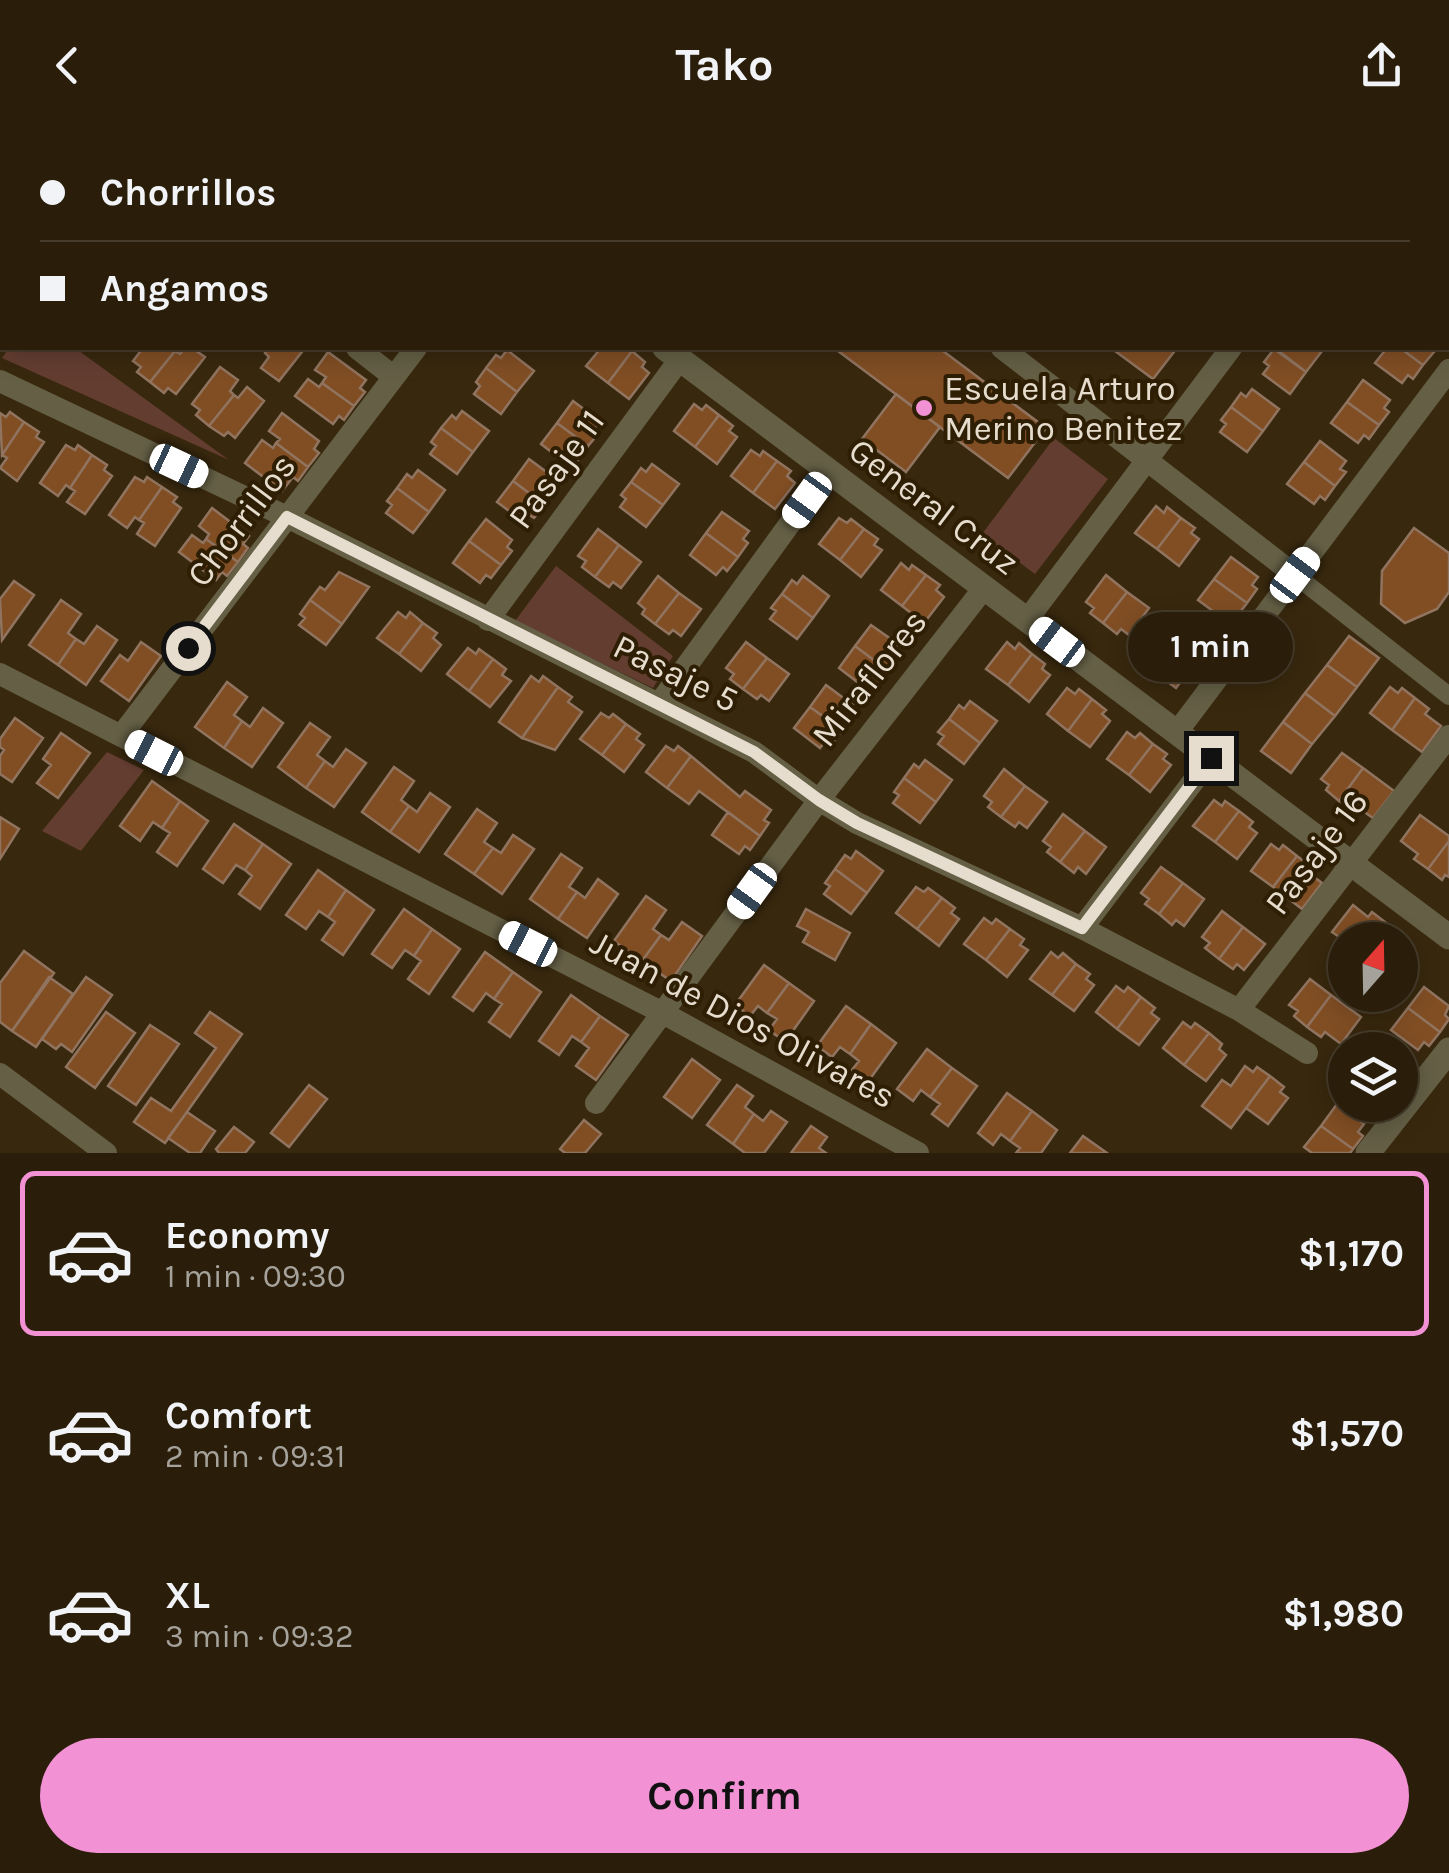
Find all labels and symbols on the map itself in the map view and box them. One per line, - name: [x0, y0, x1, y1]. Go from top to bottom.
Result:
- place label: Escuela Arturo Merino Benitez: [944, 368, 1182, 449]
- marker: Escuela Arturo Merino Benitez: [913, 397, 935, 419]
- street label: Pasaje 11: [500, 402, 613, 537]
- street label: General Cruz: [841, 429, 1027, 583]
- car: [145, 440, 213, 492]
- street label: Chorrillos: [179, 446, 304, 594]
- car: [777, 467, 837, 533]
- car: [1265, 542, 1325, 608]
- street label: Miraflores: [803, 602, 935, 755]
- car: [1024, 612, 1090, 672]
- callout: 1 min: [1128, 613, 1294, 683]
- route start: [166, 626, 211, 671]
- street label: Pasaje 5: [607, 626, 745, 721]
- car: [120, 726, 188, 780]
- route end: [1189, 736, 1234, 781]
- street label: Pasaje 16: [1256, 782, 1376, 923]
- car: [722, 858, 782, 924]
- car: [494, 917, 562, 971]
- street label: Juan de Dios Olivares: [583, 922, 902, 1117]
- north arrow: [1328, 922, 1418, 1012]

